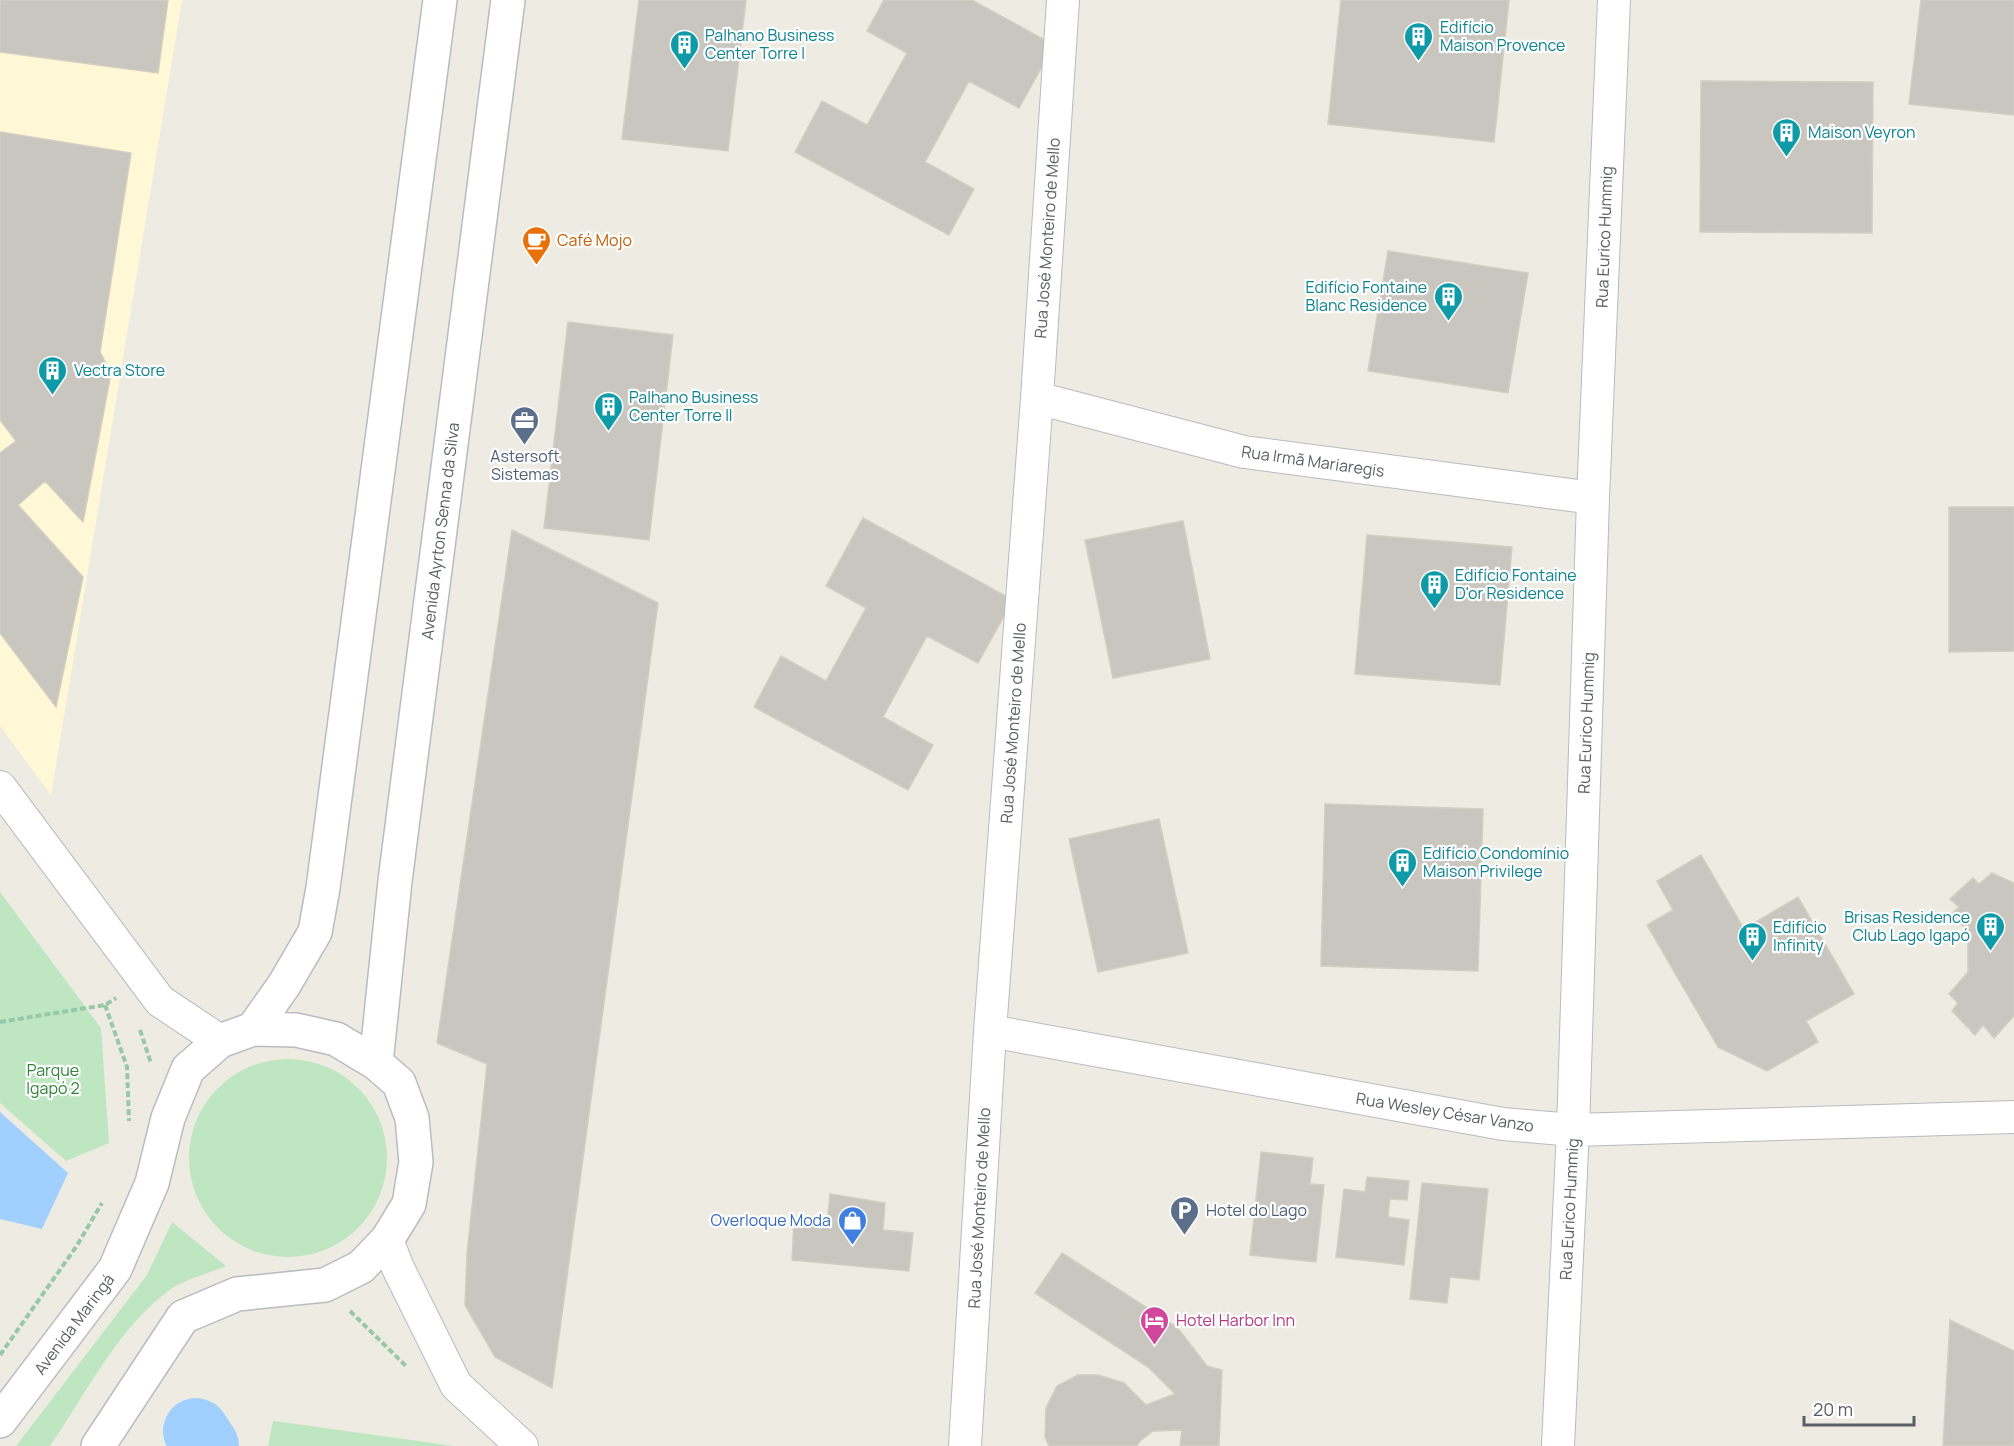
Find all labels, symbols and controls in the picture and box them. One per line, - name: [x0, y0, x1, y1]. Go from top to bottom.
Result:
- place label: Edifício Maison Provence: [1440, 16, 1565, 56]
- building icon: Edifício Maison Provence: [1403, 20, 1435, 62]
- place label: Palhano Business Center Torre I: [705, 24, 834, 64]
- building icon: Palhano Business Center Torre I: [668, 28, 700, 70]
- building icon: Maison Veyron: [1771, 116, 1803, 158]
- place label: Maison Veyron: [1808, 121, 1916, 143]
- street label: Rua José Monteiro de Mello: [1029, 137, 1065, 339]
- street label: Rua Eurico Hummig: [1591, 166, 1617, 308]
- cafe icon: Café Mojo: [520, 224, 552, 266]
- place label: Café Mojo: [557, 229, 632, 251]
- place label: Edifício Fontaine Blanc Residence: [1305, 276, 1427, 316]
- building icon: Edifício Fontaine Blanc Residence: [1432, 280, 1464, 322]
- building icon: Vectra Store: [37, 354, 69, 396]
- place label: Vectra Store: [74, 359, 165, 381]
- place label: Palhano Business Center Torre II: [629, 386, 758, 426]
- building icon: Palhano Business Center Torre II: [592, 390, 624, 432]
- office icon: Astersoft Sistemas: [509, 404, 541, 446]
- street label: Avenida Ayrton Senna da Silva: [416, 421, 464, 641]
- street label: Rua Irmã Mariaregis: [1240, 440, 1386, 482]
- place label: Astersoft Sistemas: [490, 445, 560, 485]
- place label: Edifício Fontaine D'or Residence: [1455, 564, 1577, 604]
- building icon: Edifício Fontaine D'or Residence: [1418, 568, 1450, 610]
- street label: Rua José Monteiro de Mello: [995, 622, 1031, 824]
- street label: Rua Eurico Hummig: [1573, 652, 1599, 794]
- place label: Edifício Condomínio Maison Privilege: [1423, 842, 1569, 882]
- building icon: Edifício Condomínio Maison Privilege: [1386, 846, 1418, 888]
- place label: Brisas Residence Club Lago Igapó: [1844, 906, 1970, 946]
- building icon: Brisas Residence Club Lago Igapó: [1975, 910, 2007, 952]
- place label: Edifício Infinity: [1773, 916, 1827, 956]
- building icon: Edifício Infinity: [1736, 920, 1768, 962]
- park label: Parque Igapó 2: [26, 1059, 80, 1099]
- street label: Rua Wesley César Vanzo: [1355, 1087, 1535, 1137]
- street label: Rua José Monteiro de Mello: [963, 1107, 995, 1309]
- street label: Rua Eurico Hummig: [1554, 1138, 1584, 1280]
- parking icon: Hotel do Lago: [1169, 1194, 1201, 1236]
- place label: Hotel do Lago: [1206, 1199, 1307, 1221]
- shop icon: Overloque Moda: [836, 1204, 868, 1246]
- place label: Overloque Moda: [710, 1209, 831, 1231]
- street label: Avenida Maringá: [29, 1269, 119, 1379]
- hotel icon: Hotel Harbor Inn: [1139, 1304, 1171, 1346]
- place label: Hotel Harbor Inn: [1176, 1309, 1295, 1331]
- scale bar: [1804, 1389, 1914, 1427]
- text: 20 m: [1813, 1397, 1853, 1421]

